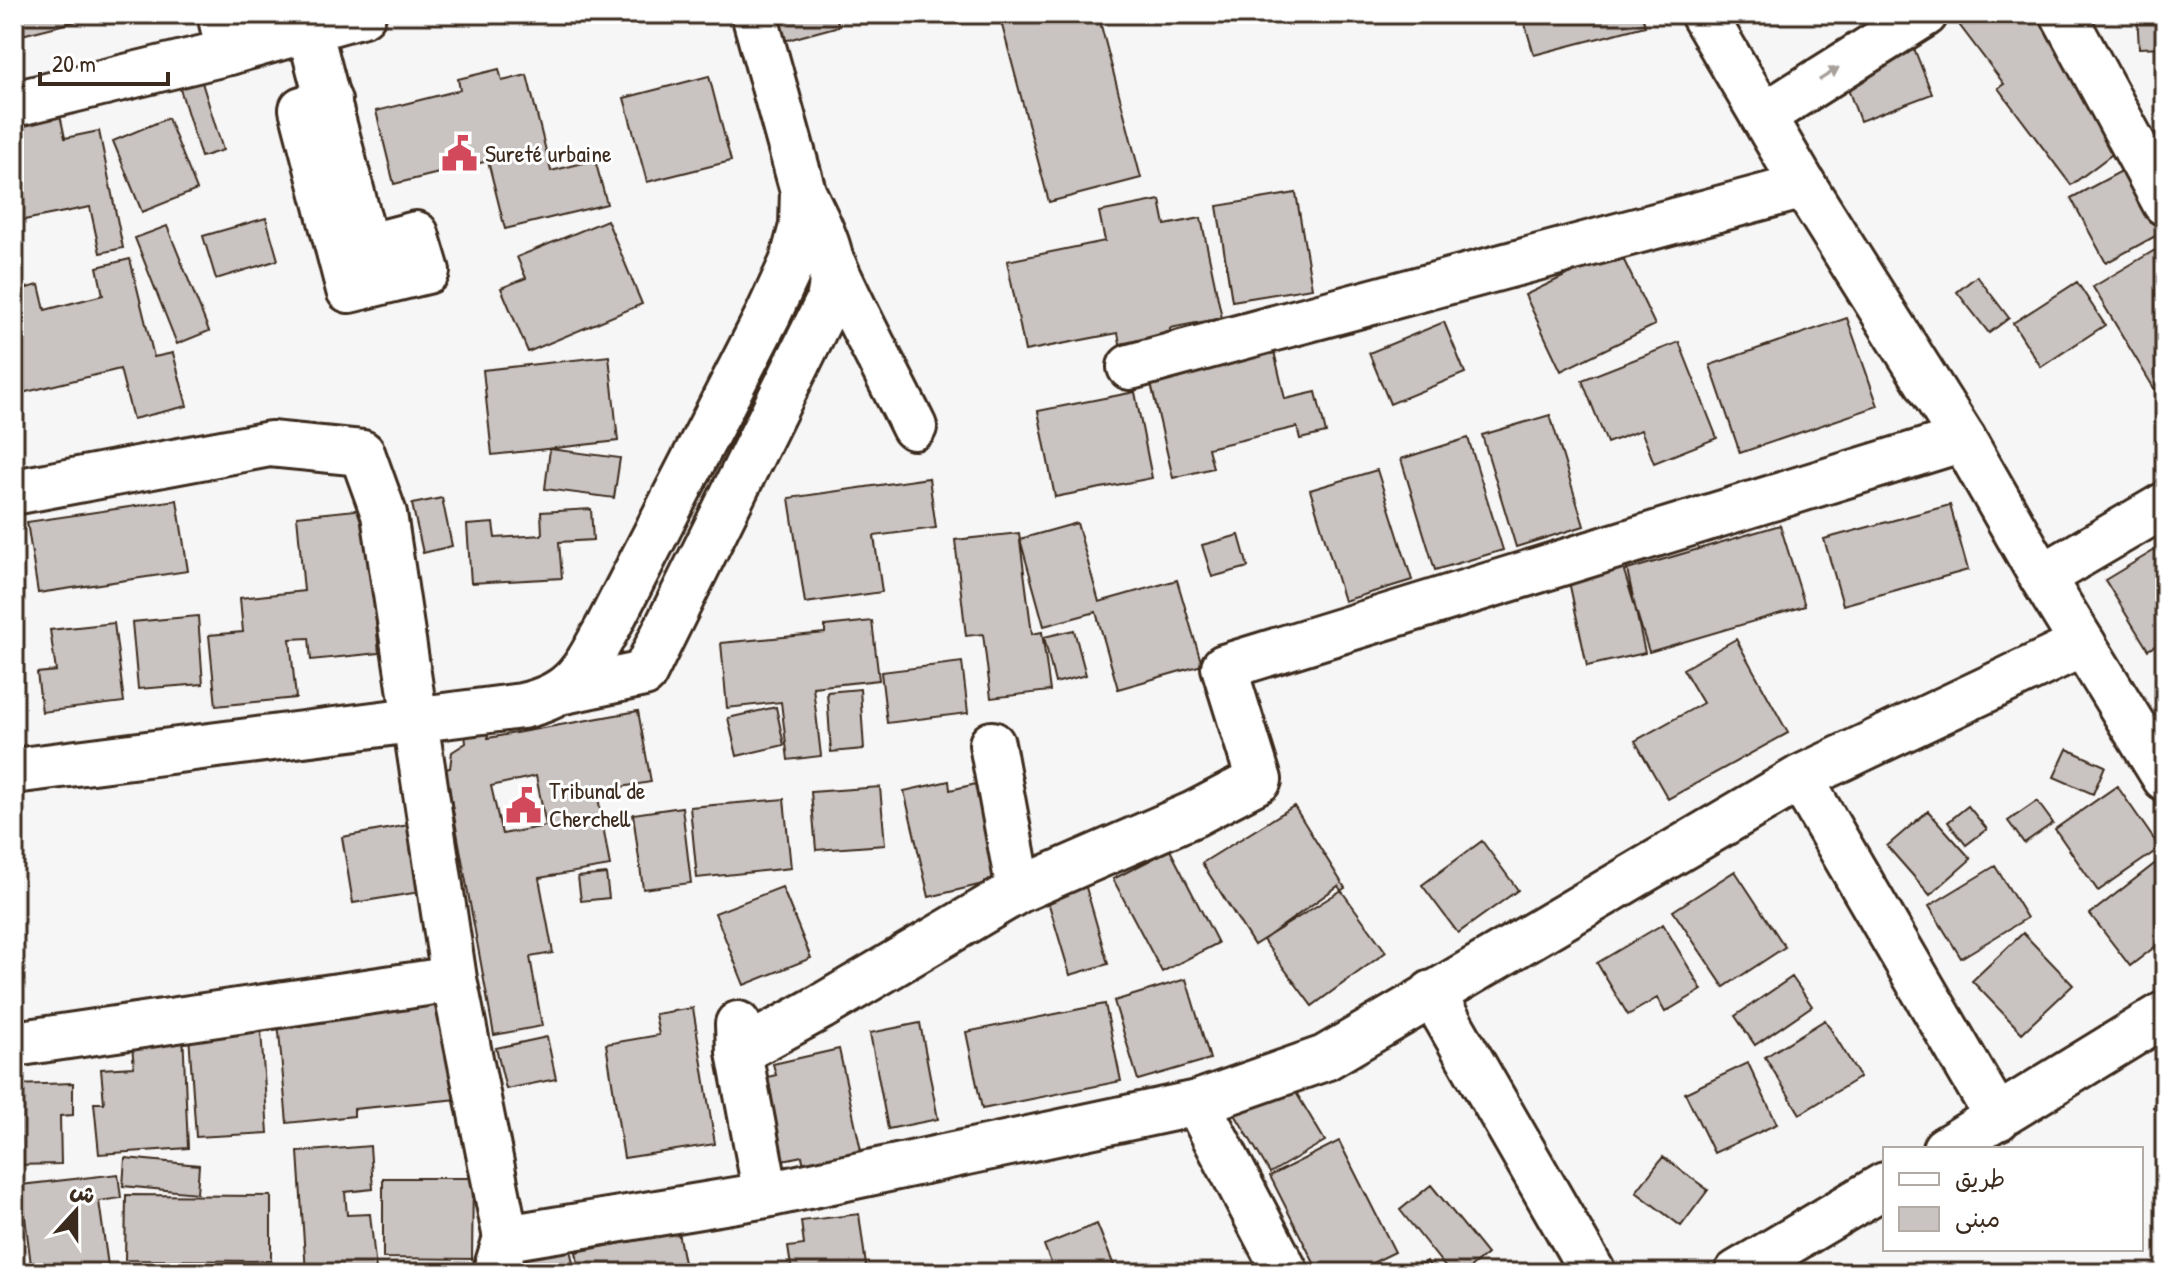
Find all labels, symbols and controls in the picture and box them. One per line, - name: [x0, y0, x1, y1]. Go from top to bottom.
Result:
- scale bar: [40, 36, 168, 86]
- text: 20 m: [52, 47, 96, 79]
- one-way arrow: [1818, 68, 1840, 82]
- public building icon: Sureté urbaine: [440, 135, 478, 173]
- place label: Sureté urbaine: [485, 137, 612, 169]
- place label: Tribunal de Cherchell: [549, 774, 646, 834]
- public building icon: Tribunal de Cherchell: [504, 786, 542, 824]
- legend: [1883, 1147, 2143, 1251]
- text: طريق: [1955, 1162, 2005, 1194]
- north arrow: [36, 1171, 116, 1251]
- text: ش: [66, 1174, 100, 1211]
- text: مبنى: [1955, 1202, 2000, 1234]

